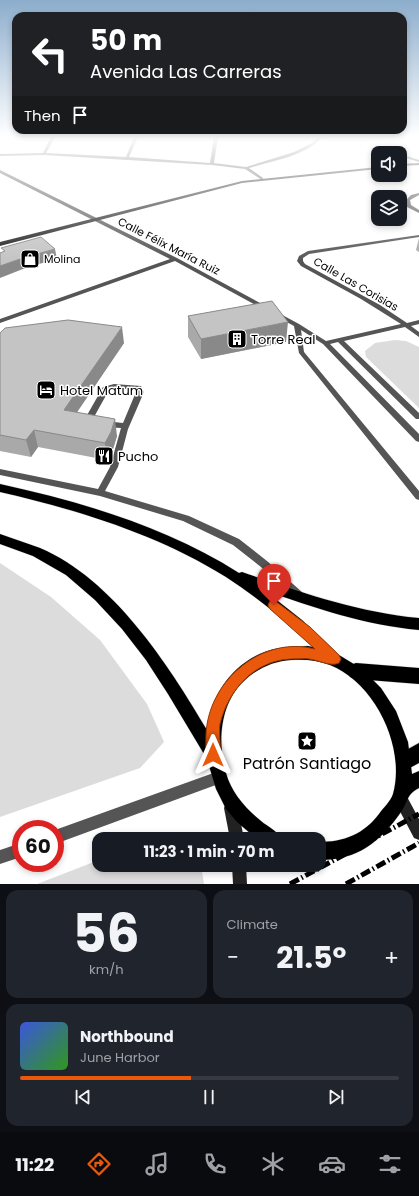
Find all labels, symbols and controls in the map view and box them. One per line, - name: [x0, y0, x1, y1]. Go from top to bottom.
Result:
- text: 50 m: [90, 21, 162, 60]
- icon: left: [24, 28, 76, 80]
- text: Avenida Las Carreras: [90, 59, 282, 84]
- icon: arrive: [69, 104, 91, 126]
- text: Then: [24, 105, 61, 126]
- map controls: [371, 146, 407, 226]
- button: sound: [371, 146, 407, 182]
- button: layers: [371, 190, 407, 226]
- street label: Calle Félix María Ruiz: [115, 213, 223, 279]
- shop icon: Molina: [19, 248, 41, 270]
- place label: Molina: [44, 251, 80, 267]
- street label: Calle Las Corisias: [310, 253, 402, 315]
- building icon: Torre Real: [226, 328, 248, 350]
- place label: Torre Real: [251, 330, 316, 349]
- hotel icon: Hotel Matum: [35, 379, 57, 401]
- place label: Hotel Matum: [60, 381, 143, 400]
- restaurant icon: Pucho: [93, 445, 115, 467]
- place label: Pucho: [118, 447, 158, 466]
- pin: [257, 564, 291, 605]
- icon: arrive: [263, 570, 285, 592]
- place icon: Patrón Santiago: [296, 730, 318, 752]
- position arrow: [192, 734, 234, 776]
- place label: Patrón Santiago: [243, 752, 371, 775]
- speed limit sign: 60: [12, 820, 64, 872]
- text: 11:23 · 1 min · 70 m: [144, 841, 274, 862]
- text: 56: [73, 897, 140, 970]
- text: Climate: [227, 915, 278, 934]
- text: 21.5°: [276, 936, 346, 979]
- text: −: [227, 942, 239, 973]
- text: +: [384, 942, 399, 973]
- text: km/h: [89, 960, 124, 979]
- text: Northbound: [80, 1026, 174, 1047]
- text: June Harbor: [80, 1048, 160, 1067]
- icon: previous: [72, 1086, 94, 1108]
- icon: pause: [198, 1086, 220, 1108]
- icon: next: [325, 1086, 347, 1108]
- icon: directions: [85, 1150, 113, 1178]
- icon: music: [143, 1150, 171, 1178]
- icon: phone: [201, 1150, 229, 1178]
- icon: climate: [259, 1150, 287, 1178]
- icon: car: [318, 1150, 346, 1178]
- icon: filters: [376, 1150, 404, 1178]
- text: 11:22: [15, 1152, 54, 1177]

